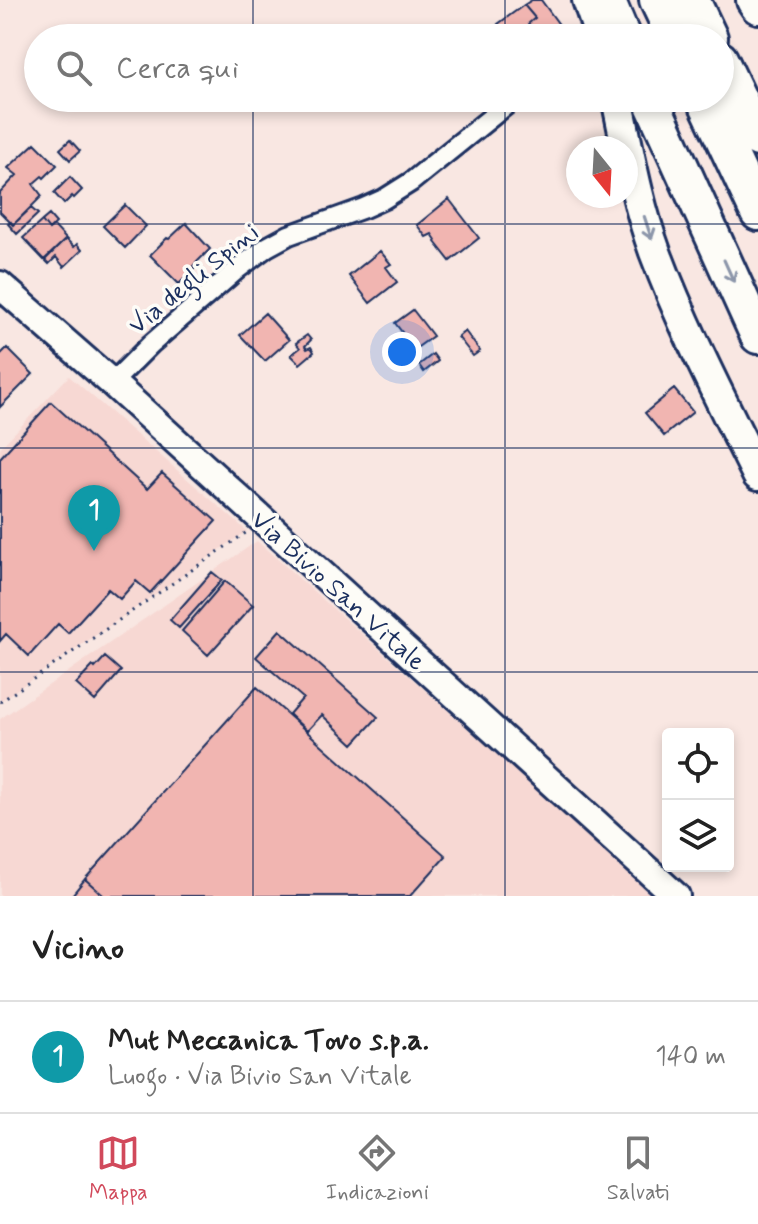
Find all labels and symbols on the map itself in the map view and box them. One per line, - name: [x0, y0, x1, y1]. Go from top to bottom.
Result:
- north arrow: [566, 136, 638, 208]
- street label: Via degli Spini: [122, 216, 269, 345]
- one-way arrow: [641, 216, 656, 241]
- one-way arrow: [722, 258, 737, 283]
- your location: [382, 332, 422, 372]
- pin: 1: [68, 485, 120, 551]
- street label: Via Bivio San Vitale: [243, 504, 432, 679]

